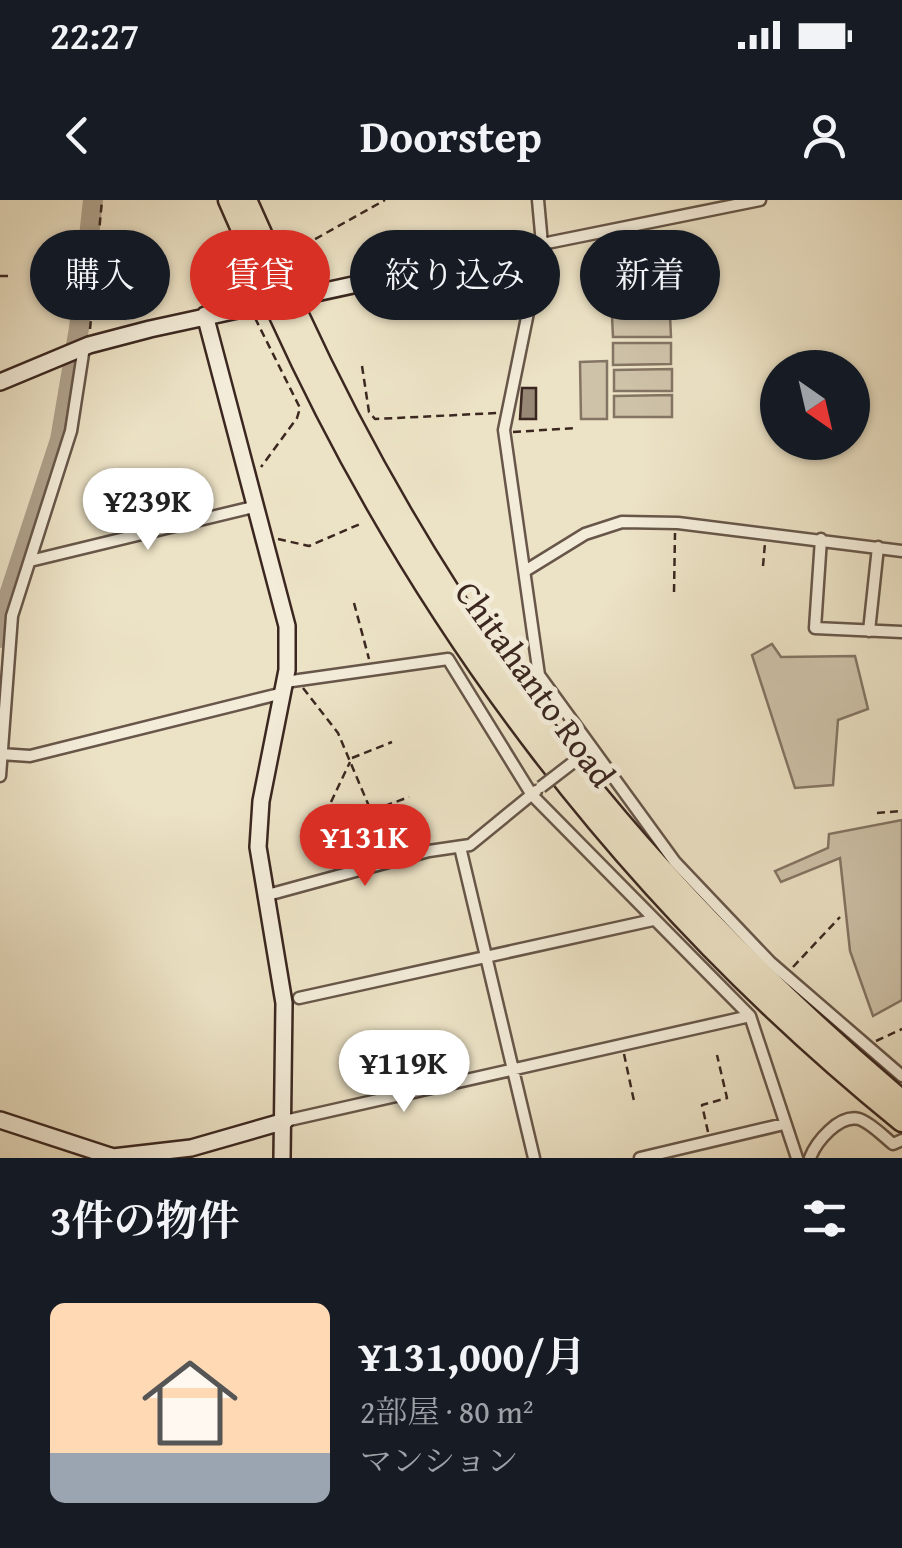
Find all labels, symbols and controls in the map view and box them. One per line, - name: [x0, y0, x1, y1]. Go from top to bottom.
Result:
- text: 22:27: [50, 7, 140, 63]
- text: Doorstep: [360, 103, 542, 168]
- icon: back: [50, 108, 105, 163]
- icon: person: [797, 108, 852, 163]
- chip: 購入: [30, 230, 170, 320]
- chip: 賃貸: [190, 230, 330, 320]
- chip: 絞り込み: [350, 230, 560, 320]
- chip: 新着: [580, 230, 720, 320]
- north arrow: [760, 350, 870, 460]
- map controls: [760, 350, 870, 460]
- pin: ¥239K: [78, 468, 218, 553]
- text: ¥239K: [105, 477, 191, 524]
- street label: Chitahanto Road: [443, 570, 628, 798]
- pin: ¥131K: [295, 804, 435, 889]
- text: ¥131K: [322, 813, 408, 860]
- pin: ¥119K: [334, 1030, 474, 1115]
- text: ¥119K: [361, 1039, 447, 1086]
- text: 3件の物件: [50, 1189, 240, 1250]
- icon: filters: [797, 1191, 852, 1246]
- text: ¥131,000/月: [360, 1325, 586, 1386]
- icon: home: [130, 1343, 250, 1463]
- text: 2部屋 · 80 m²: [360, 1388, 534, 1435]
- text: マンション: [360, 1437, 519, 1484]

